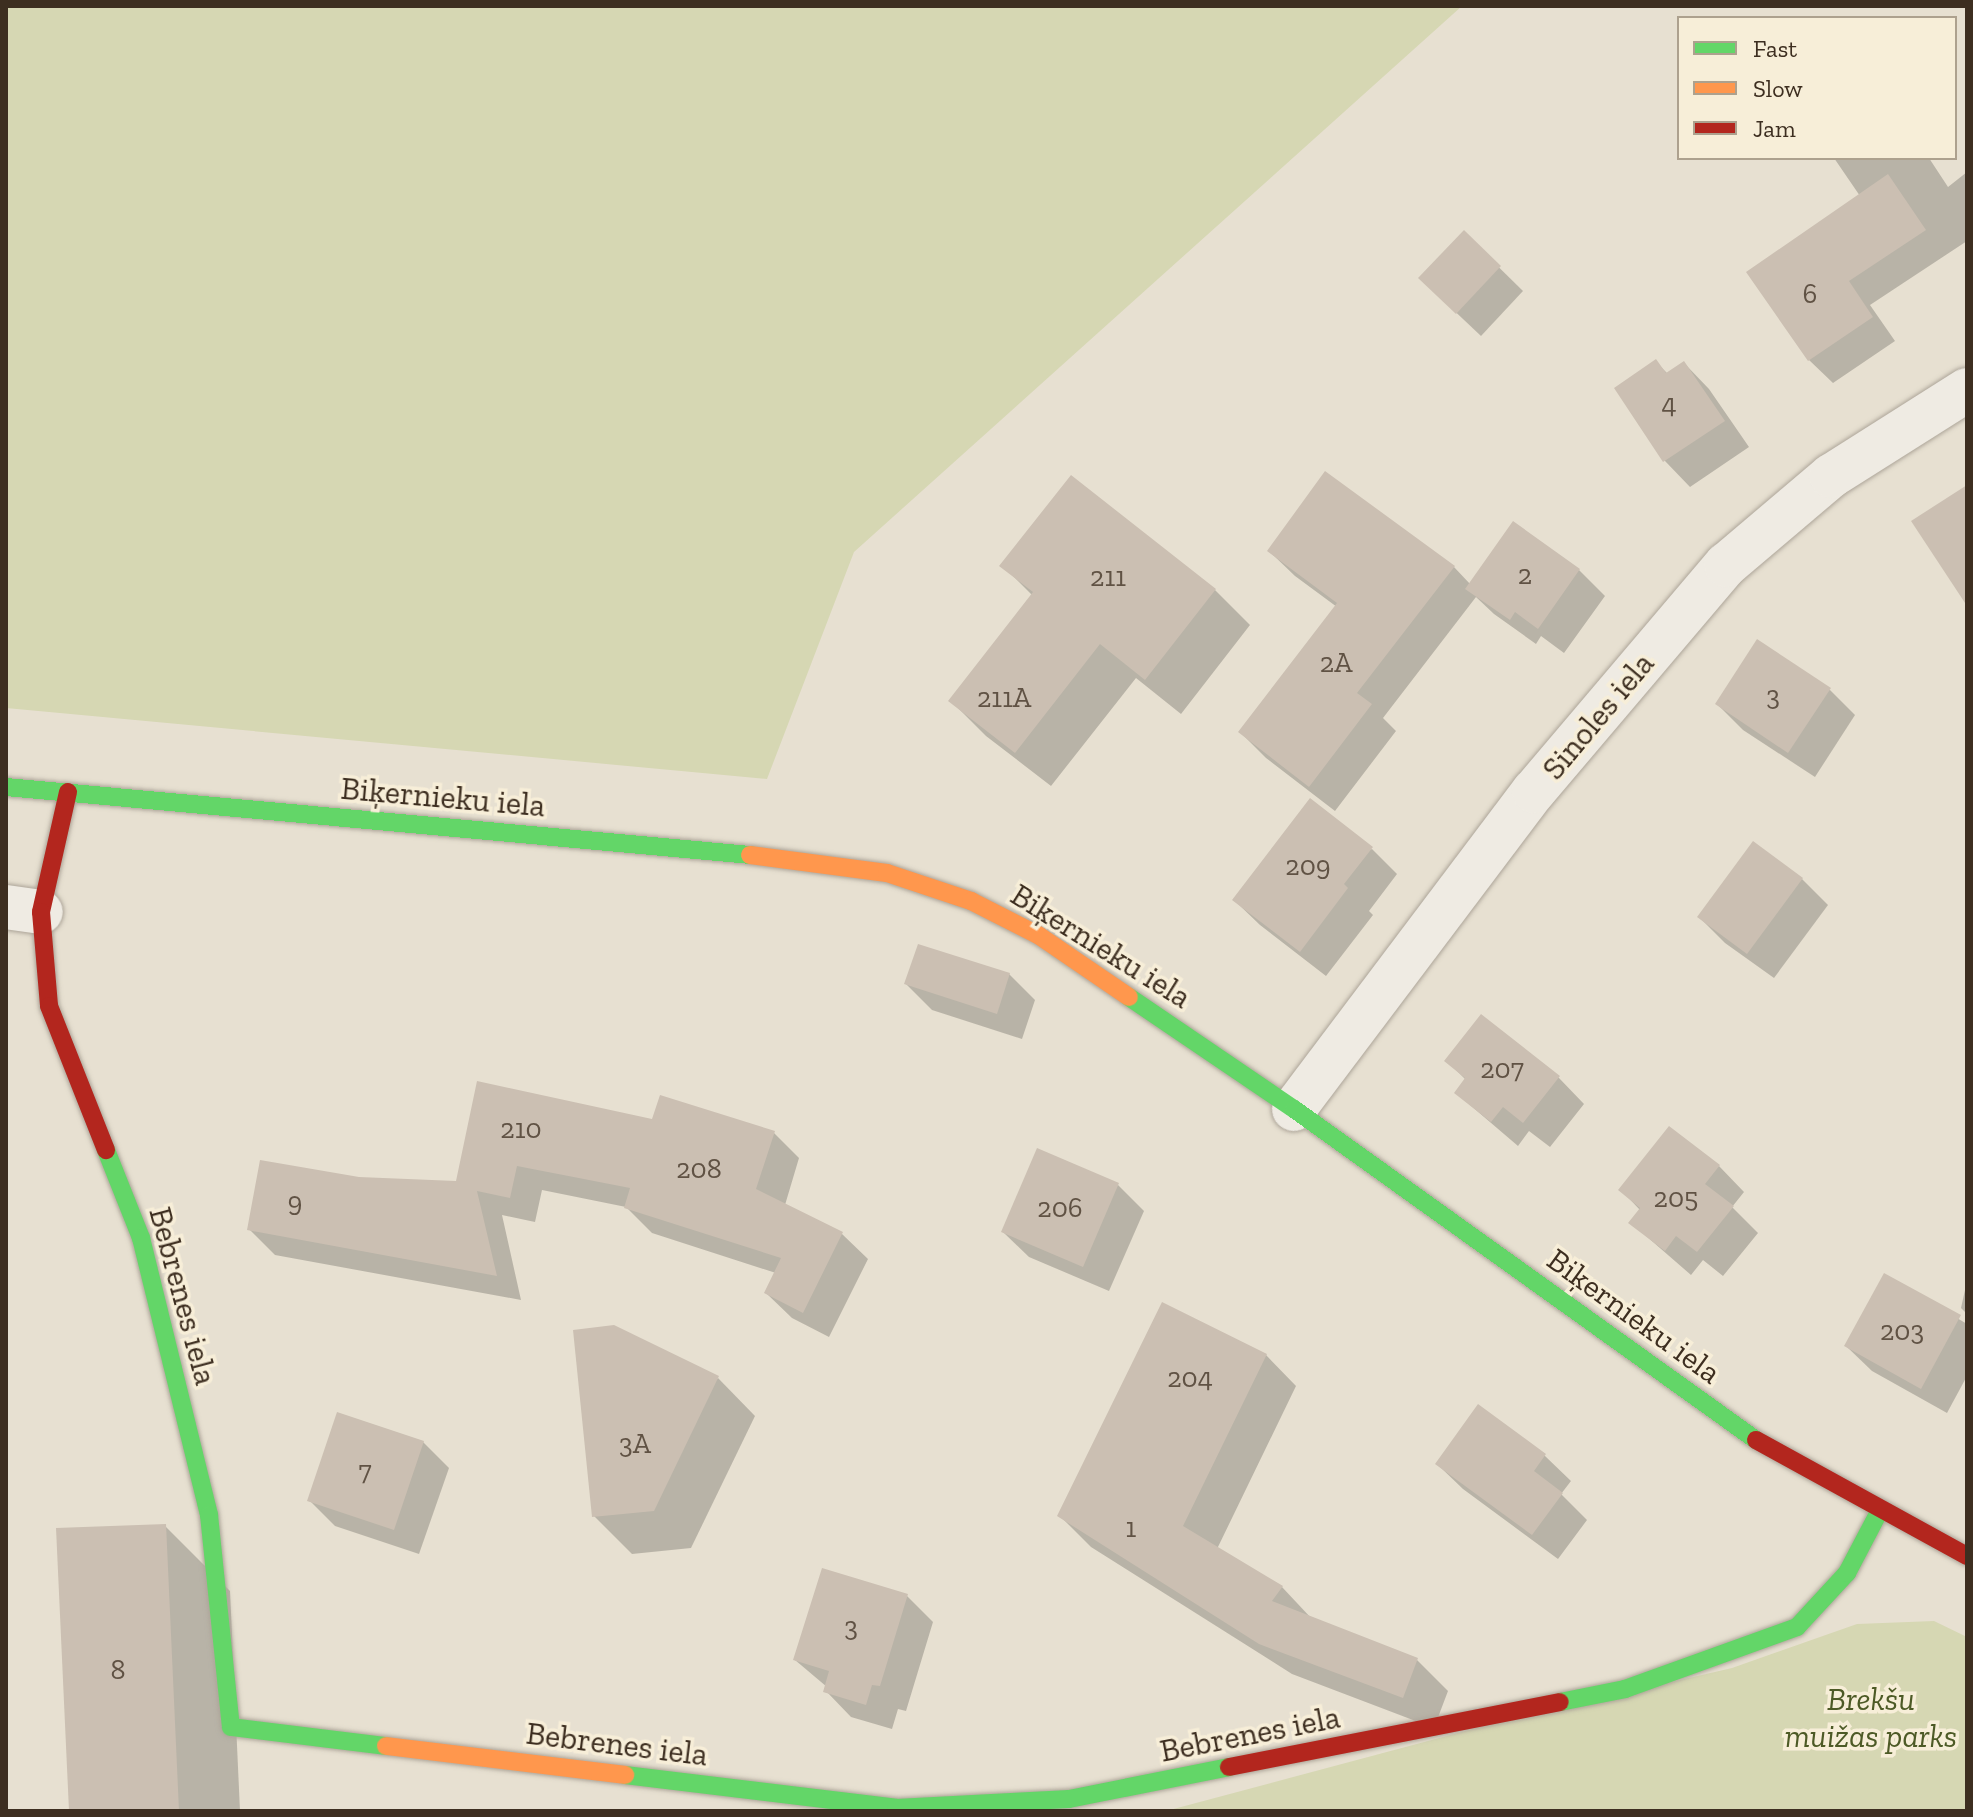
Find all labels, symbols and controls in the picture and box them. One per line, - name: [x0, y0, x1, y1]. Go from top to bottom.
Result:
- legend: [1677, 16, 1957, 160]
- text: Fast: [1753, 34, 1797, 63]
- text: Slow: [1753, 74, 1803, 103]
- text: Jam: [1753, 114, 1796, 143]
- house number: 6: [1803, 277, 1817, 311]
- house number: 4: [1661, 387, 1677, 421]
- house number: 2: [1518, 558, 1532, 592]
- house number: 211: [1090, 560, 1126, 594]
- street label: Sinoles iela: [1534, 645, 1662, 787]
- house number: 2A: [1320, 646, 1352, 680]
- house number: 3: [1766, 679, 1780, 713]
- house number: 211A: [977, 681, 1031, 715]
- street label: Biķernieku iela: [339, 769, 547, 825]
- house number: 209: [1285, 849, 1331, 883]
- street label: Biķernieku iela: [1004, 875, 1198, 1017]
- house number: 207: [1480, 1052, 1524, 1086]
- house number: 210: [500, 1112, 542, 1146]
- house number: 208: [676, 1152, 722, 1186]
- house number: 205: [1654, 1181, 1698, 1215]
- house number: 9: [288, 1185, 302, 1219]
- house number: 206: [1037, 1191, 1083, 1225]
- street label: Bebrenes iela: [141, 1203, 225, 1389]
- street label: Biķernieku iela: [1540, 1240, 1728, 1392]
- house number: 203: [1880, 1314, 1924, 1348]
- house number: 204: [1167, 1361, 1213, 1395]
- house number: 3A: [619, 1427, 651, 1461]
- house number: 7: [358, 1454, 372, 1488]
- house number: 1: [1126, 1511, 1136, 1545]
- house number: 3: [844, 1610, 858, 1644]
- house number: 8: [110, 1653, 126, 1687]
- park label: Brekšu muižas parks: [1785, 1681, 1957, 1756]
- street label: Bebrenes iela: [1157, 1698, 1343, 1770]
- street label: Bebrenes iela: [524, 1714, 710, 1774]

